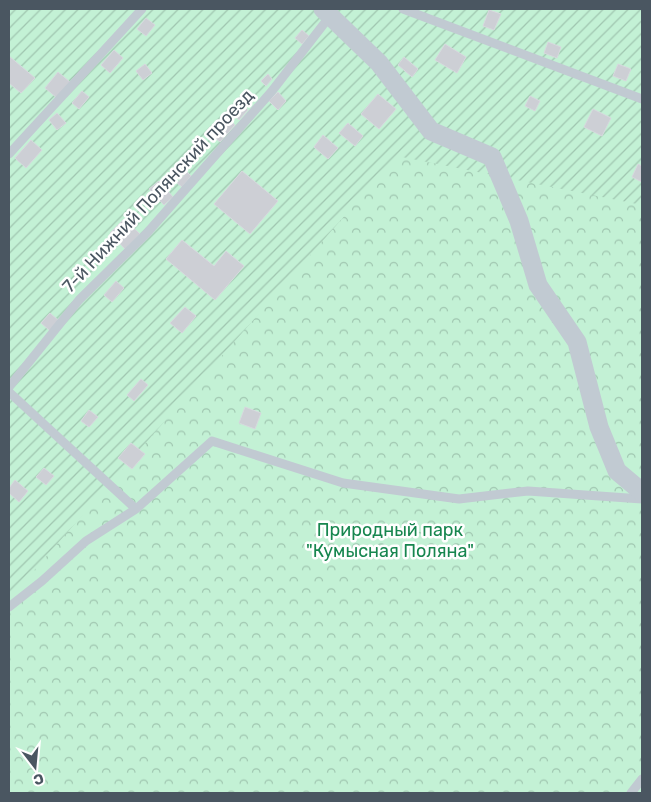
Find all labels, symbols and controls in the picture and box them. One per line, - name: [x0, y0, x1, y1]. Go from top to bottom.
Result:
- street label: 7-й Нижний Полянский проезд: [58, 85, 258, 297]
- park label: Природный парк "Кумысная Поляна": [306, 519, 474, 562]
- north arrow: [10, 742, 60, 792]
- text: С: [31, 769, 46, 789]

